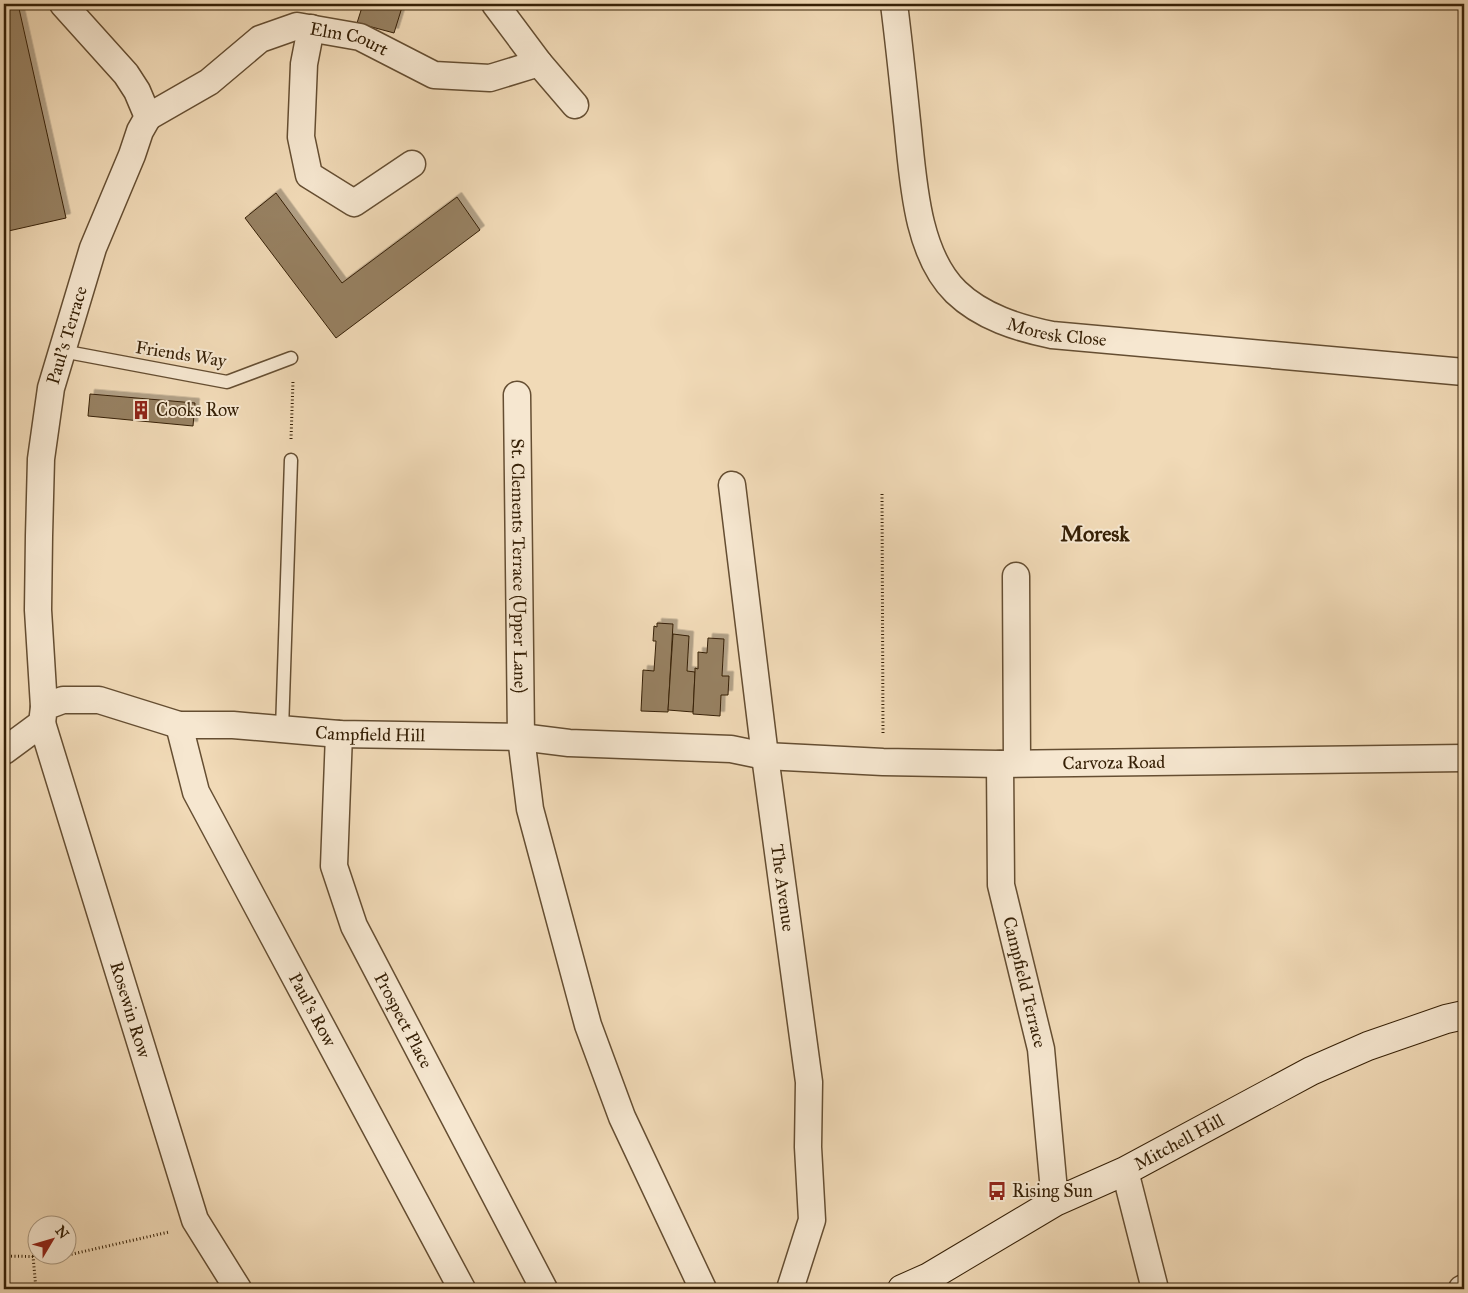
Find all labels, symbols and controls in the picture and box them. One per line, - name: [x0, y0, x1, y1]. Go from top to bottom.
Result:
- street label: Elm Court: [308, 17, 393, 61]
- street label: Paul's Terrace: [42, 283, 92, 387]
- street label: Moresk Close: [1004, 313, 1107, 351]
- street label: Friends Way: [134, 336, 229, 372]
- building icon: Cooks Row: [130, 399, 152, 421]
- place label: Cooks Row: [156, 399, 239, 421]
- street label: St. Clements Terrace (Upper Lane): [507, 438, 531, 694]
- district label: Moresk: [1060, 520, 1130, 547]
- street label: Campfield Hill: [314, 721, 426, 746]
- street label: Carvoza Road: [1062, 751, 1165, 774]
- street label: The Avenue: [766, 843, 800, 933]
- street label: Campfield Terrace: [998, 914, 1051, 1050]
- street label: Rosewin Row: [105, 959, 156, 1061]
- street label: Paul's Row: [284, 969, 341, 1050]
- street label: Prospect Place: [369, 969, 438, 1072]
- street label: Mitchell Hill: [1130, 1109, 1228, 1175]
- bus stop icon: Rising Sun: [986, 1180, 1008, 1202]
- place label: Rising Sun: [1012, 1180, 1093, 1203]
- north arrow: [28, 1216, 78, 1266]
- text: N: [51, 1222, 72, 1242]

